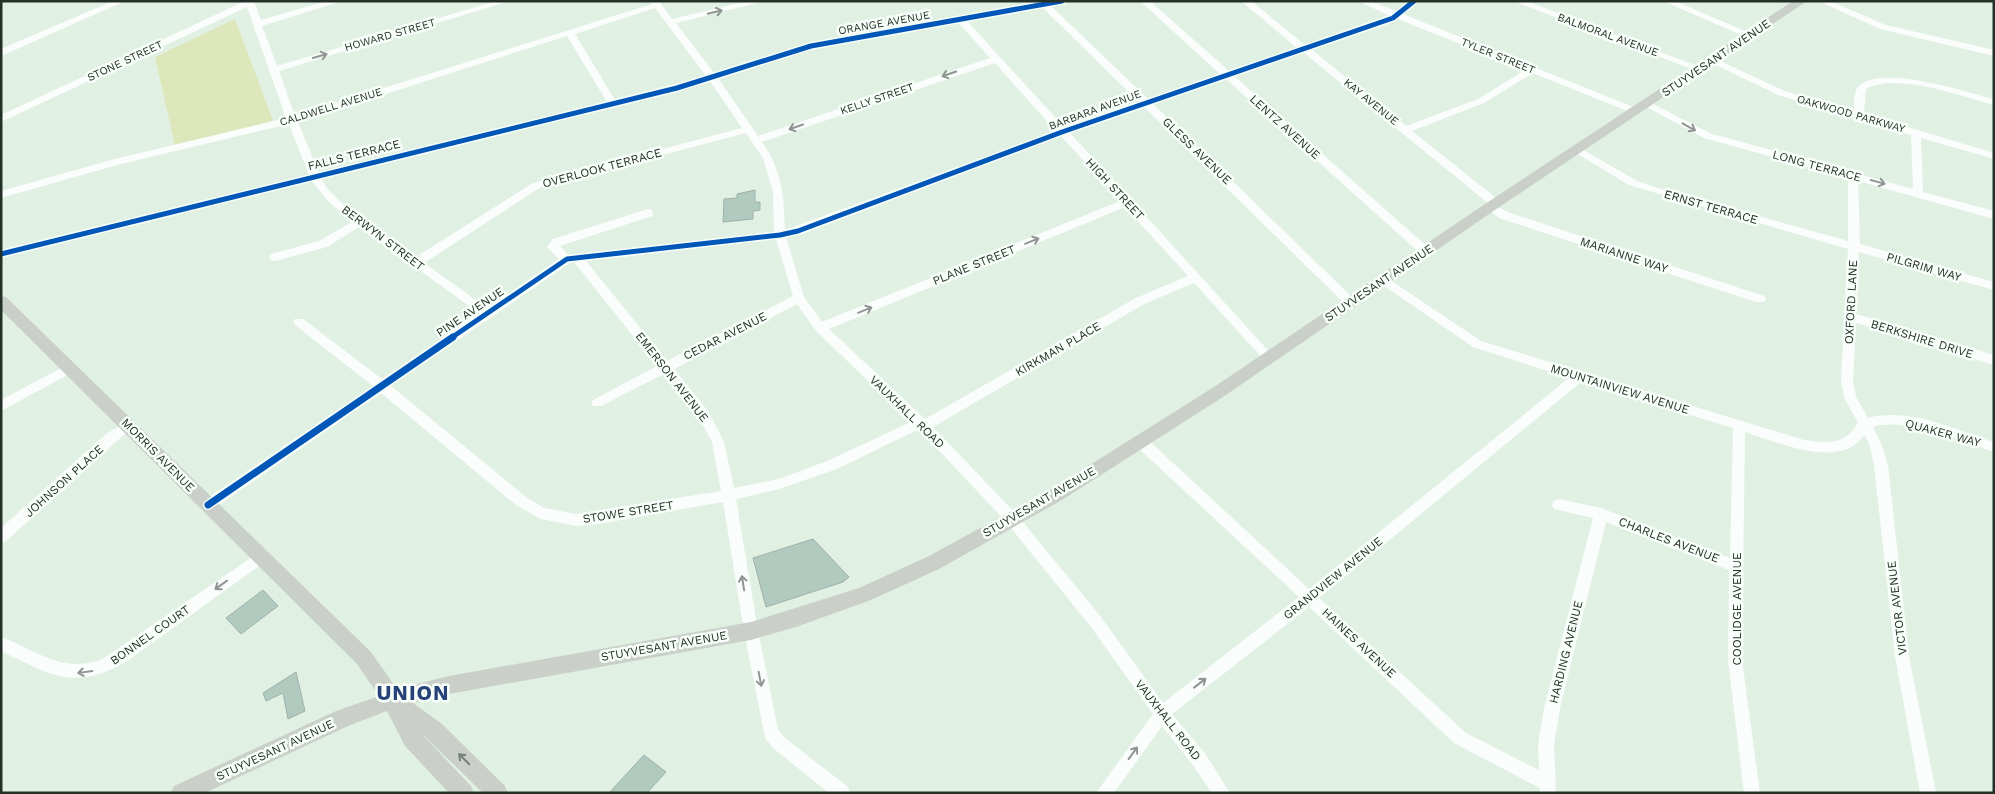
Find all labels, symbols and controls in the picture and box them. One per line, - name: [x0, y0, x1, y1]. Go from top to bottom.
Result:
- one-way arrow: [707, 7, 723, 16]
- street label: ORANGE AVENUE: [837, 9, 931, 37]
- street label: BALMORAL AVENUE: [1556, 11, 1660, 59]
- street label: HOWARD STREET: [343, 16, 437, 54]
- street label: STUYVESANT AVENUE: [1659, 16, 1773, 100]
- street label: TYLER STREET: [1459, 35, 1537, 77]
- street label: STONE STREET: [85, 38, 165, 84]
- one-way arrow: [312, 50, 328, 60]
- one-way arrow: [942, 70, 958, 80]
- street label: KAY AVENUE: [1341, 76, 1401, 128]
- street label: KELLY STREET: [838, 80, 916, 118]
- street label: CALDWELL AVENUE: [278, 85, 384, 129]
- street label: BARBARA AVENUE: [1047, 87, 1143, 133]
- street label: LENTZ AVENUE: [1247, 92, 1323, 162]
- street label: OAKWOOD PARKWAY: [1795, 92, 1907, 136]
- street label: GLESS AVENUE: [1160, 115, 1235, 188]
- one-way arrow: [789, 123, 804, 132]
- one-way arrow: [1681, 123, 1696, 133]
- street label: FALLS TERRACE: [306, 137, 402, 173]
- street label: OVERLOOK TERRACE: [541, 145, 664, 191]
- street label: LONG TERRACE: [1771, 147, 1863, 185]
- street label: HIGH STREET: [1083, 155, 1147, 223]
- one-way arrow: [1870, 178, 1886, 188]
- street label: ERNST TERRACE: [1663, 187, 1760, 227]
- street label: BERWYN STREET: [339, 202, 427, 274]
- street label: MARIANNE WAY: [1578, 234, 1670, 276]
- one-way arrow: [1024, 236, 1039, 246]
- street label: STUYVESANT AVENUE: [1322, 241, 1436, 325]
- street label: PLANE STREET: [931, 242, 1017, 288]
- street label: PILGRIM WAY: [1885, 250, 1963, 284]
- street label: OXFORD LANE: [1842, 259, 1860, 344]
- street label: PINE AVENUE: [434, 284, 507, 340]
- one-way arrow: [857, 304, 872, 314]
- street label: CEDAR AVENUE: [681, 309, 769, 363]
- street label: BERKSHIRE DRIVE: [1869, 317, 1975, 361]
- street label: KIRKMAN PLACE: [1013, 319, 1104, 379]
- street label: EMERSON AVENUE: [633, 329, 712, 425]
- street label: MOUNTAINVIEW AVENUE: [1549, 361, 1691, 417]
- street label: VAUXHALL ROAD: [867, 373, 947, 451]
- street label: MORRIS AVENUE: [119, 416, 198, 495]
- street label: QUAKER WAY: [1904, 416, 1982, 450]
- street label: JOHNSON PLACE: [22, 442, 106, 520]
- street label: STUYVESANT AVENUE: [980, 464, 1098, 540]
- street label: STOWE STREET: [582, 498, 674, 526]
- street label: CHARLES AVENUE: [1617, 514, 1722, 566]
- street label: GRANDVIEW AVENUE: [1281, 534, 1386, 622]
- street label: COOLIDGE AVENUE: [1730, 552, 1744, 666]
- street label: VICTOR AVENUE: [1884, 560, 1910, 656]
- one-way arrow: [738, 575, 748, 591]
- one-way arrow: [214, 580, 228, 590]
- street label: HARDING AVENUE: [1546, 599, 1586, 705]
- street label: BONNEL COURT: [108, 602, 192, 668]
- street label: HAINES AVENUE: [1319, 605, 1399, 681]
- street label: STUYVESANT AVENUE: [600, 628, 728, 664]
- one-way arrow: [78, 667, 94, 677]
- one-way arrow: [756, 670, 765, 686]
- street label: VAUXHALL ROAD: [1132, 677, 1204, 763]
- one-way arrow: [1193, 678, 1206, 689]
- district label: UNION: [376, 680, 450, 705]
- street label: STUYVESANT AVENUE: [214, 717, 336, 783]
- one-way arrow: [1128, 746, 1138, 760]
- one-way arrow: [458, 753, 470, 765]

